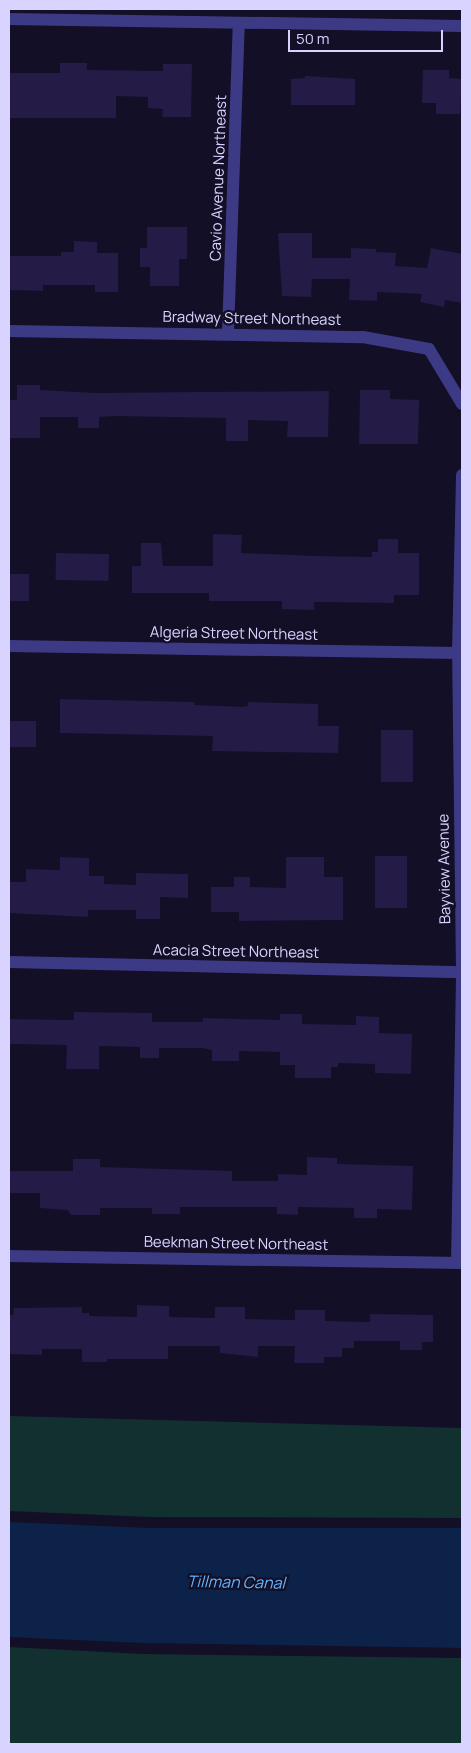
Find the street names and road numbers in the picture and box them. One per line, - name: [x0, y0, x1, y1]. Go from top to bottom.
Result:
- street label: Cavio Avenue Northeast: [206, 95, 230, 261]
- street label: Bradway Street Northeast: [162, 307, 342, 329]
- street label: Algeria Street Northeast: [150, 623, 318, 643]
- street label: Bayview Avenue: [434, 814, 454, 924]
- street label: Acacia Street Northeast: [153, 941, 319, 961]
- street label: Beekman Street Northeast: [144, 1232, 328, 1254]

